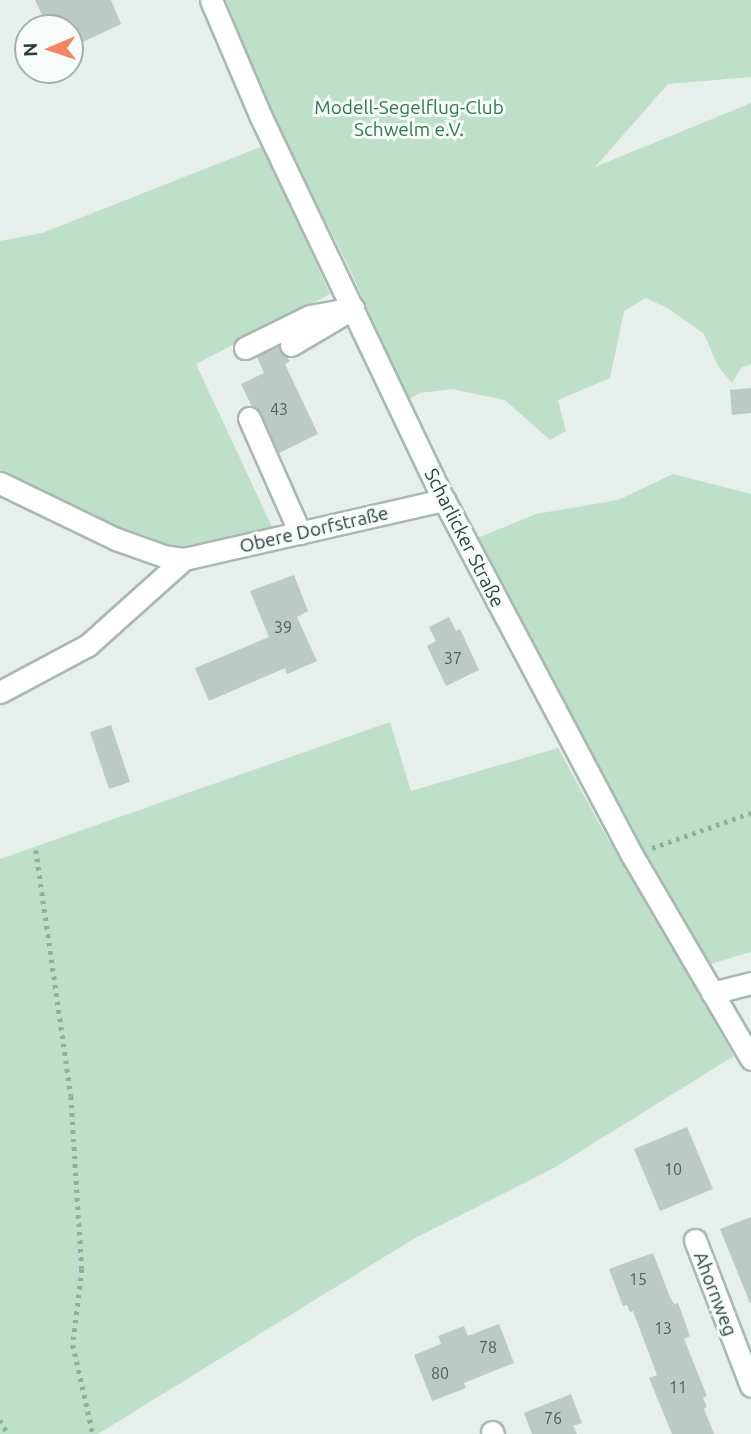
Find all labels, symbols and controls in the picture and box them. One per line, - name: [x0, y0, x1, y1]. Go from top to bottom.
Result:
- north arrow: [14, 14, 84, 84]
- text: N: [19, 42, 41, 57]
- park label: Modell-Segelflug-Club Schwelm e.V.: [314, 97, 504, 141]
- house number: 43: [270, 399, 288, 419]
- street label: Scharlicker Straße: [419, 465, 509, 611]
- street label: Obere Dorfstraße: [237, 502, 391, 558]
- house number: 39: [274, 617, 292, 637]
- house number: 37: [444, 648, 462, 668]
- house number: 10: [664, 1159, 682, 1179]
- street label: Ahornweg: [689, 1249, 741, 1339]
- house number: 15: [629, 1269, 647, 1289]
- house number: 13: [654, 1318, 672, 1338]
- house number: 78: [479, 1337, 497, 1357]
- house number: 80: [431, 1363, 449, 1383]
- house number: 11: [669, 1377, 687, 1397]
- house number: 76: [544, 1408, 562, 1428]

